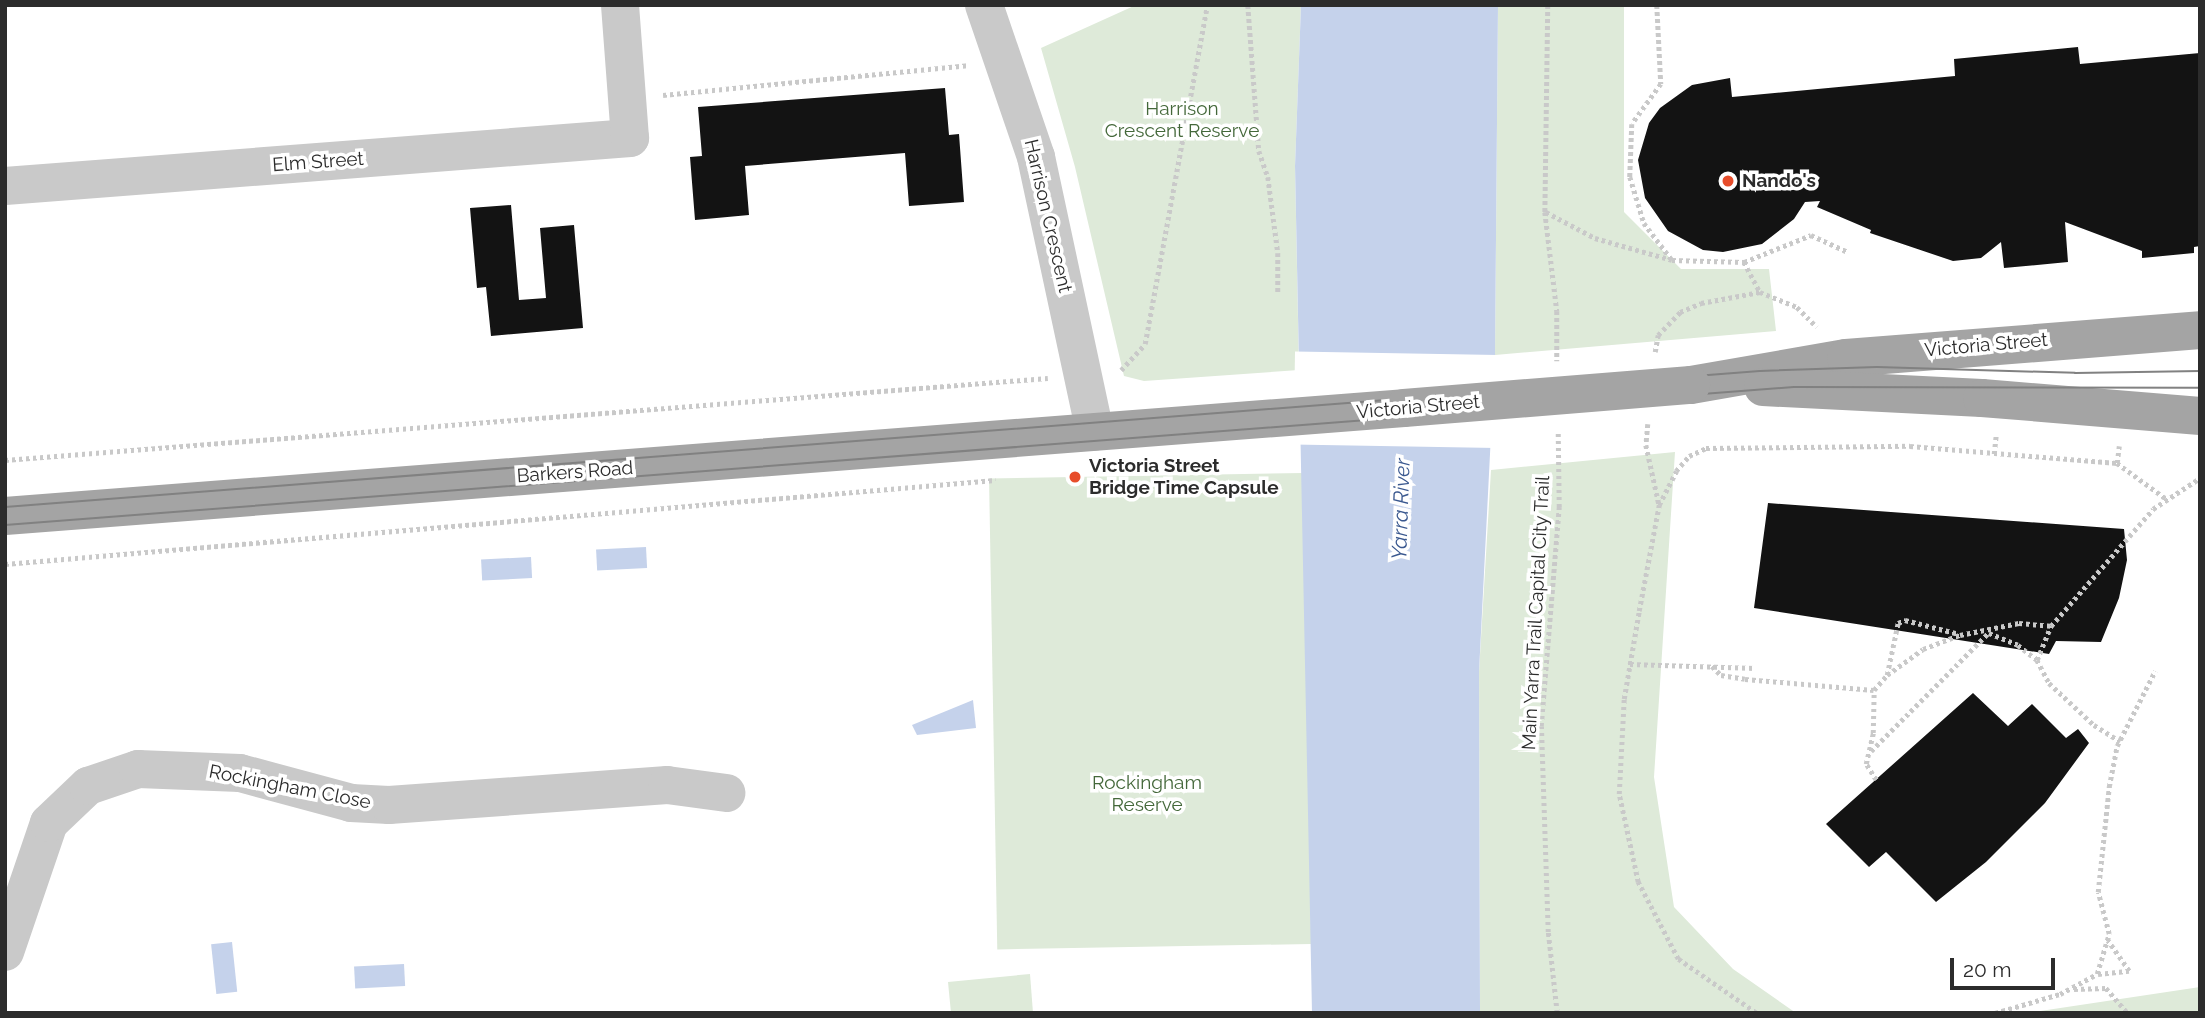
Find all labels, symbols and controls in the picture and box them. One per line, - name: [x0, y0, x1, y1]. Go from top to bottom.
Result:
- park label: Harrison Crescent Reserve: [1105, 98, 1259, 142]
- street label: Harrison Crescent: [1019, 137, 1077, 295]
- street label: Elm Street: [271, 147, 365, 177]
- place label: Nando's: [1742, 170, 1816, 192]
- marker: Nando's: [1720, 173, 1736, 189]
- street label: Victoria Street: [1923, 328, 2049, 362]
- street label: Victoria Street: [1355, 390, 1481, 424]
- place label: Victoria Street Bridge Time Capsule: [1089, 455, 1279, 499]
- street label: Barkers Road: [516, 457, 634, 487]
- water label: Yarra River: [1387, 458, 1415, 560]
- marker: Victoria Street Bridge Time Capsule: [1067, 469, 1083, 485]
- street label: Main Yarra Trail Capital City Trail: [1517, 473, 1555, 753]
- street label: Rockingham Close: [207, 760, 373, 814]
- park label: Rockingham Reserve: [1092, 772, 1202, 816]
- scale bar: [1953, 944, 2058, 988]
- text: 20 m: [1963, 957, 2011, 982]

